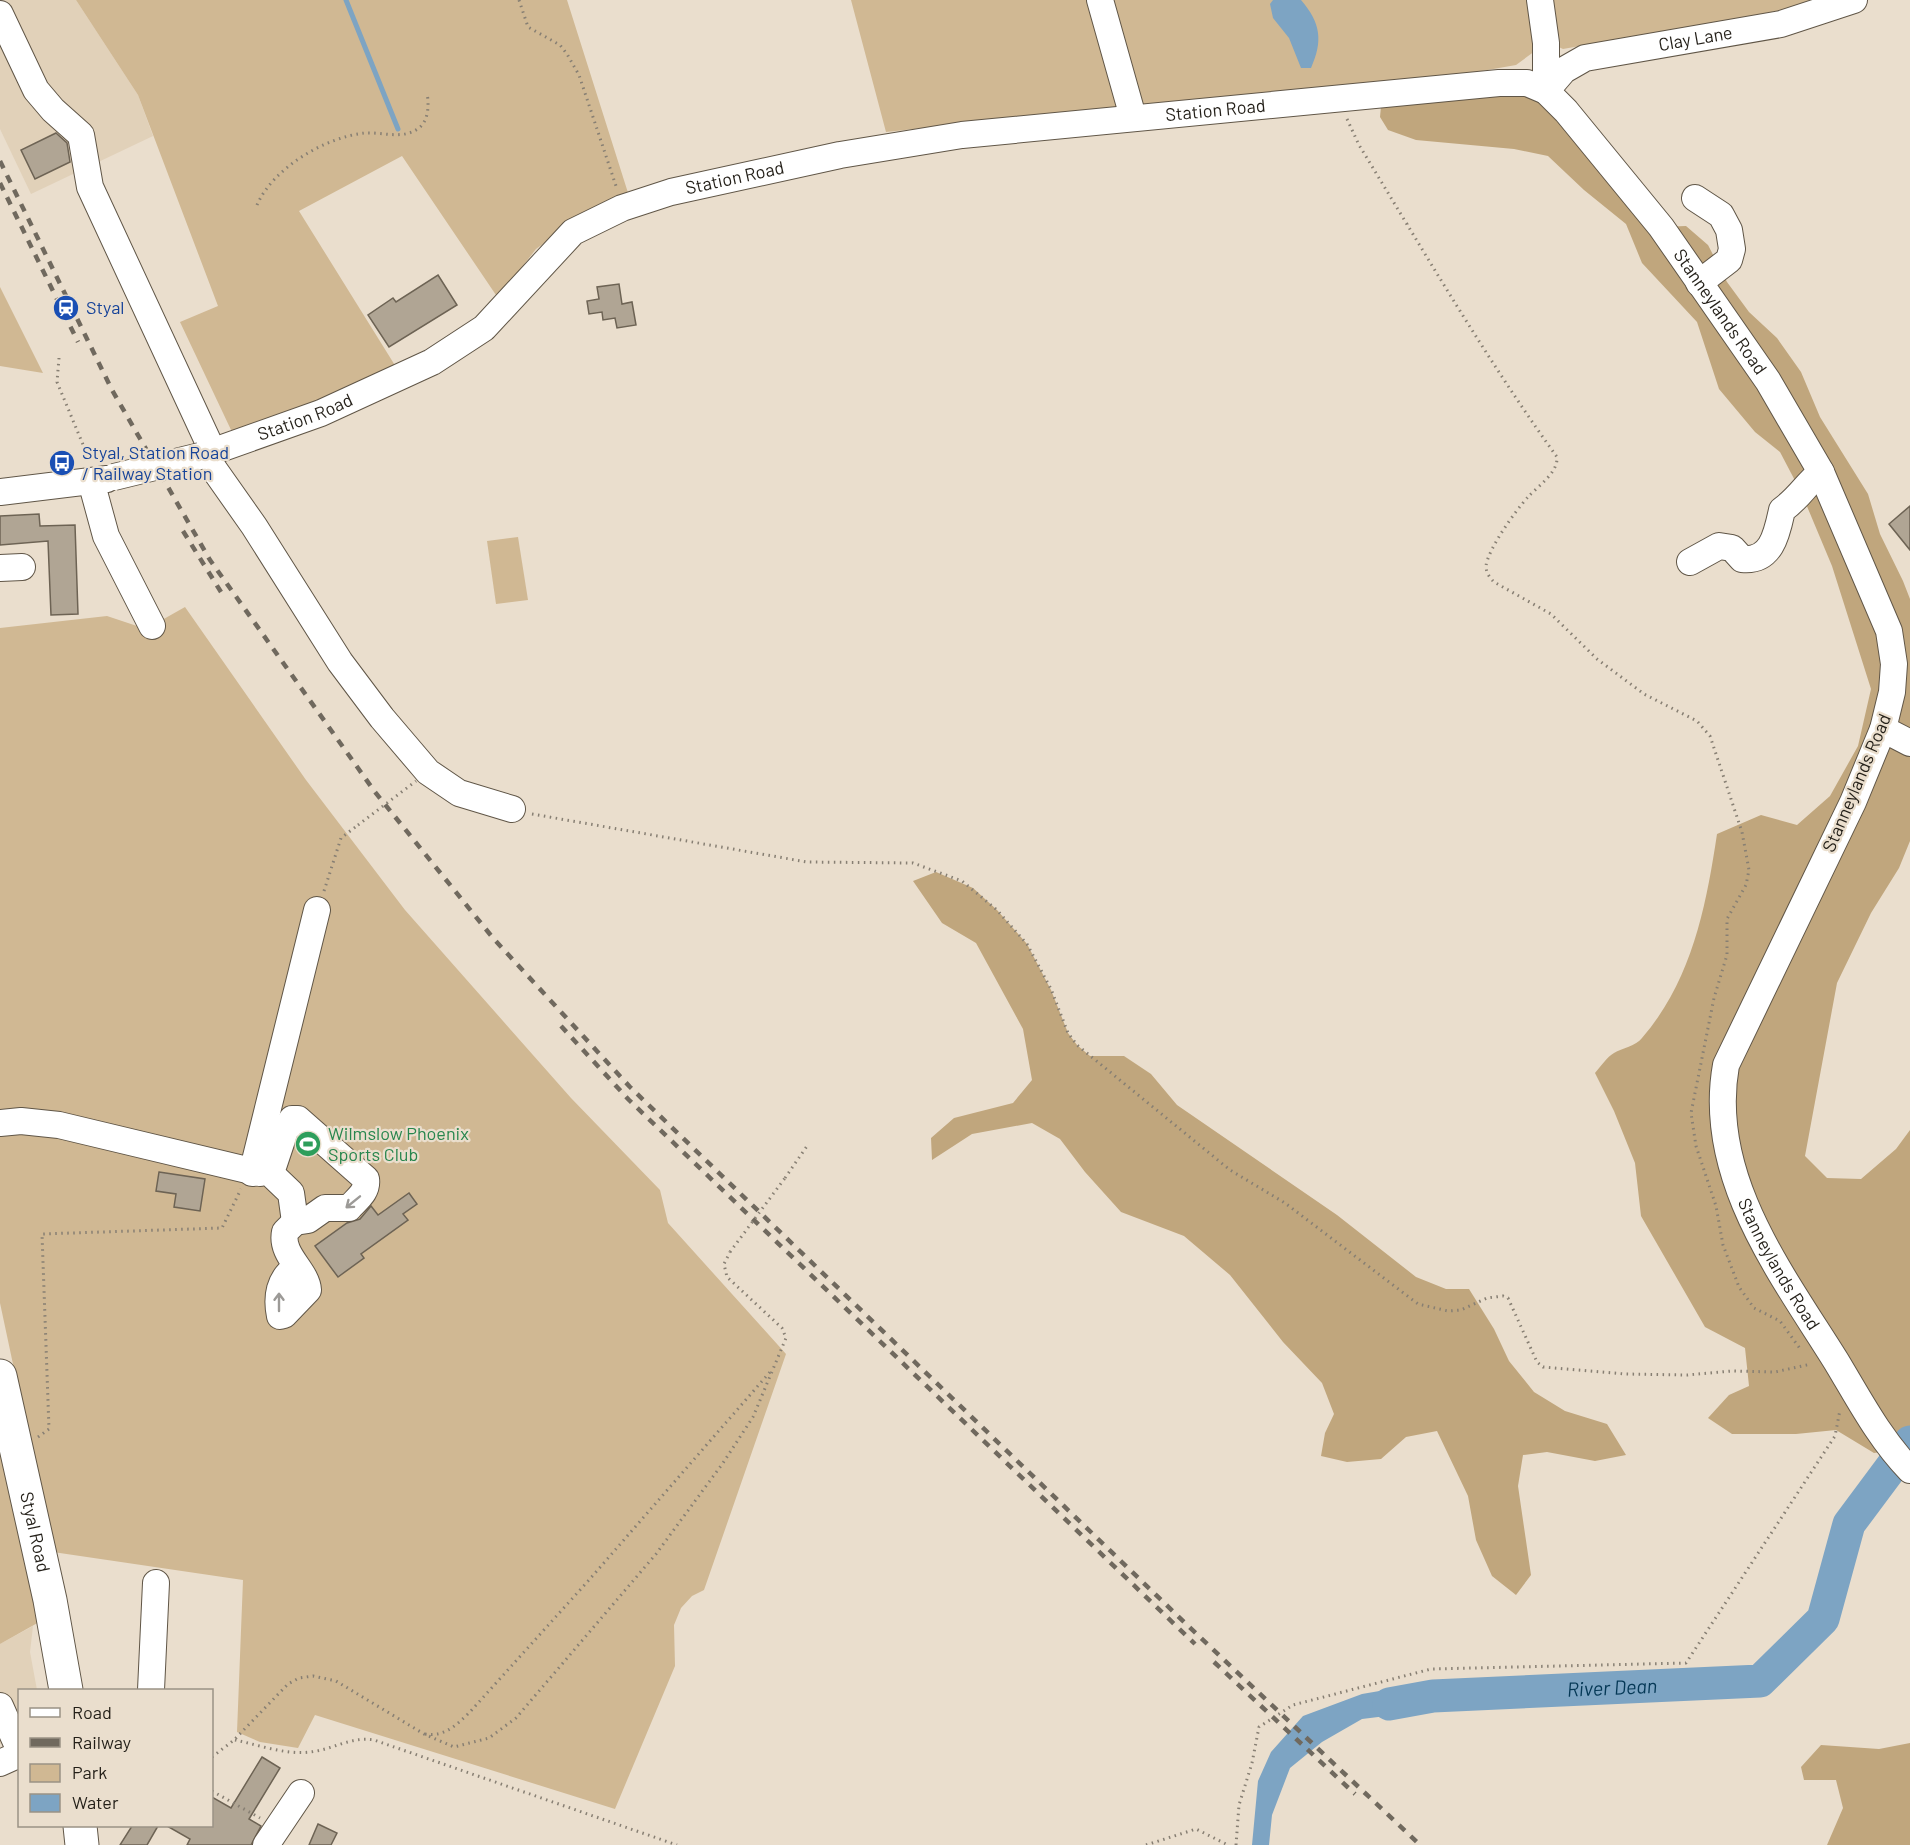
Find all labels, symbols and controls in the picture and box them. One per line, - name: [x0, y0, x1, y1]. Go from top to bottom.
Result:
- street label: Clay Lane: [1657, 21, 1734, 55]
- street label: Station Road: [1164, 94, 1266, 125]
- street label: Station Road: [683, 156, 786, 199]
- street label: Stanneylands Road: [1669, 244, 1772, 378]
- station icon: Styal: [51, 293, 81, 323]
- place label: Styal: [86, 296, 125, 318]
- street label: Station Road: [254, 388, 356, 445]
- place label: Styal, Station Road / Railway Station: [82, 441, 229, 484]
- bus stop icon: Styal, Station Road / Railway Station: [47, 448, 77, 478]
- street label: Stanneylands Road: [1817, 710, 1895, 855]
- place label: Wilmslow Phoenix Sports Club: [328, 1122, 469, 1165]
- sports icon: Wilmslow Phoenix Sports Club: [293, 1129, 323, 1159]
- one-way arrow: [345, 1195, 361, 1208]
- street label: Stanneylands Road: [1734, 1195, 1825, 1334]
- one-way arrow: [273, 1293, 285, 1313]
- street label: Styal Road: [16, 1490, 55, 1574]
- water label: River Dean: [1566, 1673, 1658, 1701]
- legend: [18, 1689, 213, 1827]
- text: Road: [72, 1701, 112, 1723]
- text: Railway: [72, 1731, 131, 1753]
- text: Park: [72, 1761, 107, 1783]
- text: Water: [72, 1791, 119, 1813]

